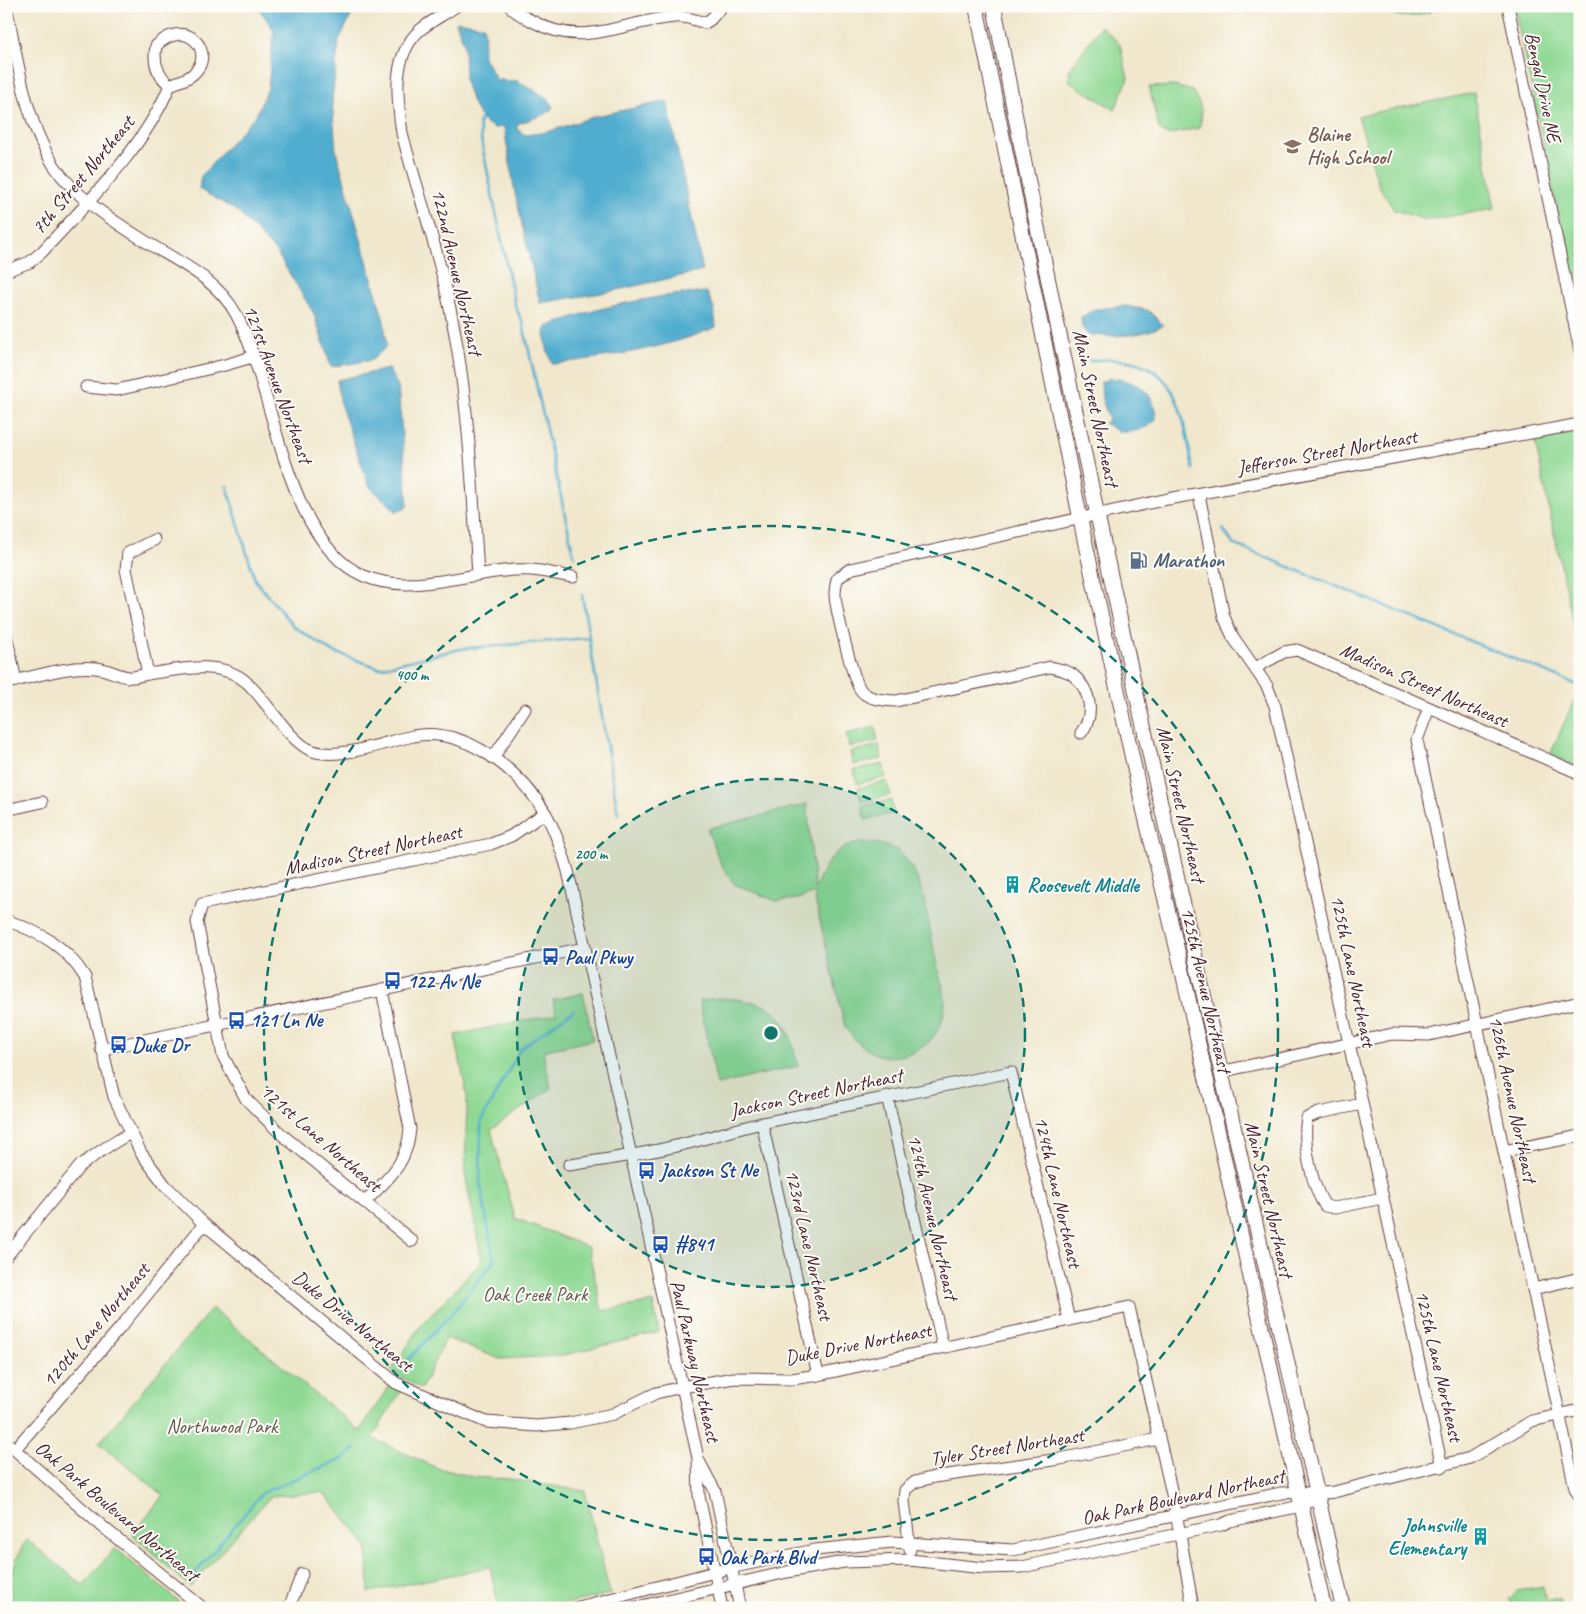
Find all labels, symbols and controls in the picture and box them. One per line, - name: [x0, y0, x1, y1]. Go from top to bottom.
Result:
- street label: Bengal Drive NE: [1519, 30, 1567, 147]
- street label: 7th Street Northeast: [26, 109, 141, 240]
- place label: Blaine High School: [1307, 122, 1392, 170]
- school or university icon: Blaine High School: [1283, 136, 1303, 156]
- street label: 122nd Avenue Northeast: [426, 186, 489, 361]
- street label: 121st Avenue Northeast: [238, 302, 319, 470]
- street label: Main Street Northeast: [1067, 327, 1126, 492]
- street label: Jefferson Street Northeast: [1234, 423, 1421, 480]
- place label: Marathon: [1153, 548, 1225, 573]
- fuel station icon: Marathon: [1129, 550, 1149, 570]
- street label: Madison Street Northeast: [1336, 637, 1514, 734]
- text: 400 m: [396, 666, 430, 685]
- street label: Main Street Northeast: [1151, 723, 1212, 888]
- street label: Madison Street Northeast: [282, 818, 466, 881]
- text: 200 m: [575, 845, 609, 864]
- place label: Roosevelt Middle: [1027, 873, 1140, 898]
- building icon: Roosevelt Middle: [1003, 875, 1023, 895]
- street label: 125th Lane Northeast: [1325, 893, 1382, 1051]
- street label: 125th Avenue Northeast: [1175, 905, 1238, 1078]
- place label: Paul Pkwy: [565, 945, 635, 970]
- bus stop icon: Paul Pkwy: [541, 947, 561, 967]
- place label: 122 Av Ne: [407, 969, 482, 994]
- bus stop icon: 122 Av Ne: [383, 971, 403, 991]
- place label: 121 Ln Ne: [250, 1008, 324, 1033]
- bus stop icon: 121 Ln Ne: [226, 1010, 246, 1030]
- street label: 126th Avenue Northeast: [1483, 1014, 1543, 1187]
- centre of rings: [762, 1024, 780, 1042]
- place label: Duke Dr: [132, 1033, 192, 1058]
- bus stop icon: Duke Dr: [108, 1035, 128, 1055]
- street label: Jackson Street Northeast: [727, 1062, 908, 1124]
- street label: 121st Lane Northeast: [255, 1079, 388, 1199]
- street label: 124th Lane Northeast: [1028, 1114, 1088, 1272]
- street label: Main Street Northeast: [1239, 1118, 1300, 1283]
- street label: 124th Avenue Northeast: [902, 1132, 965, 1305]
- place label: Jackson St Ne: [658, 1158, 760, 1183]
- bus stop icon: Jackson St Ne: [636, 1160, 656, 1180]
- street label: 123rd Lane Northeast: [780, 1167, 839, 1325]
- place label: #841: [675, 1232, 715, 1257]
- bus stop icon: #841: [651, 1234, 671, 1254]
- street label: 120th Lane Northeast: [37, 1256, 157, 1392]
- street label: Duke Drive Northeast: [288, 1265, 420, 1379]
- street label: Paul Parkway Northeast: [664, 1278, 726, 1447]
- park label: Oak Creek Park: [483, 1282, 589, 1307]
- street label: 125th Lane Northeast: [1409, 1288, 1469, 1446]
- street label: Duke Drive Northeast: [783, 1317, 935, 1370]
- park label: Northwood Park: [167, 1414, 279, 1439]
- street label: Tyler Street Northeast: [929, 1422, 1088, 1471]
- street label: Oak Park Boulevard Northeast: [30, 1435, 207, 1589]
- street label: Oak Park Boulevard Northeast: [1080, 1463, 1290, 1531]
- place label: Johnsville Elementary: [1388, 1513, 1468, 1561]
- building icon: Johnsville Elementary: [1470, 1527, 1490, 1547]
- place label: Oak Park Blvd: [720, 1545, 820, 1570]
- bus stop icon: Oak Park Blvd: [696, 1547, 716, 1567]

